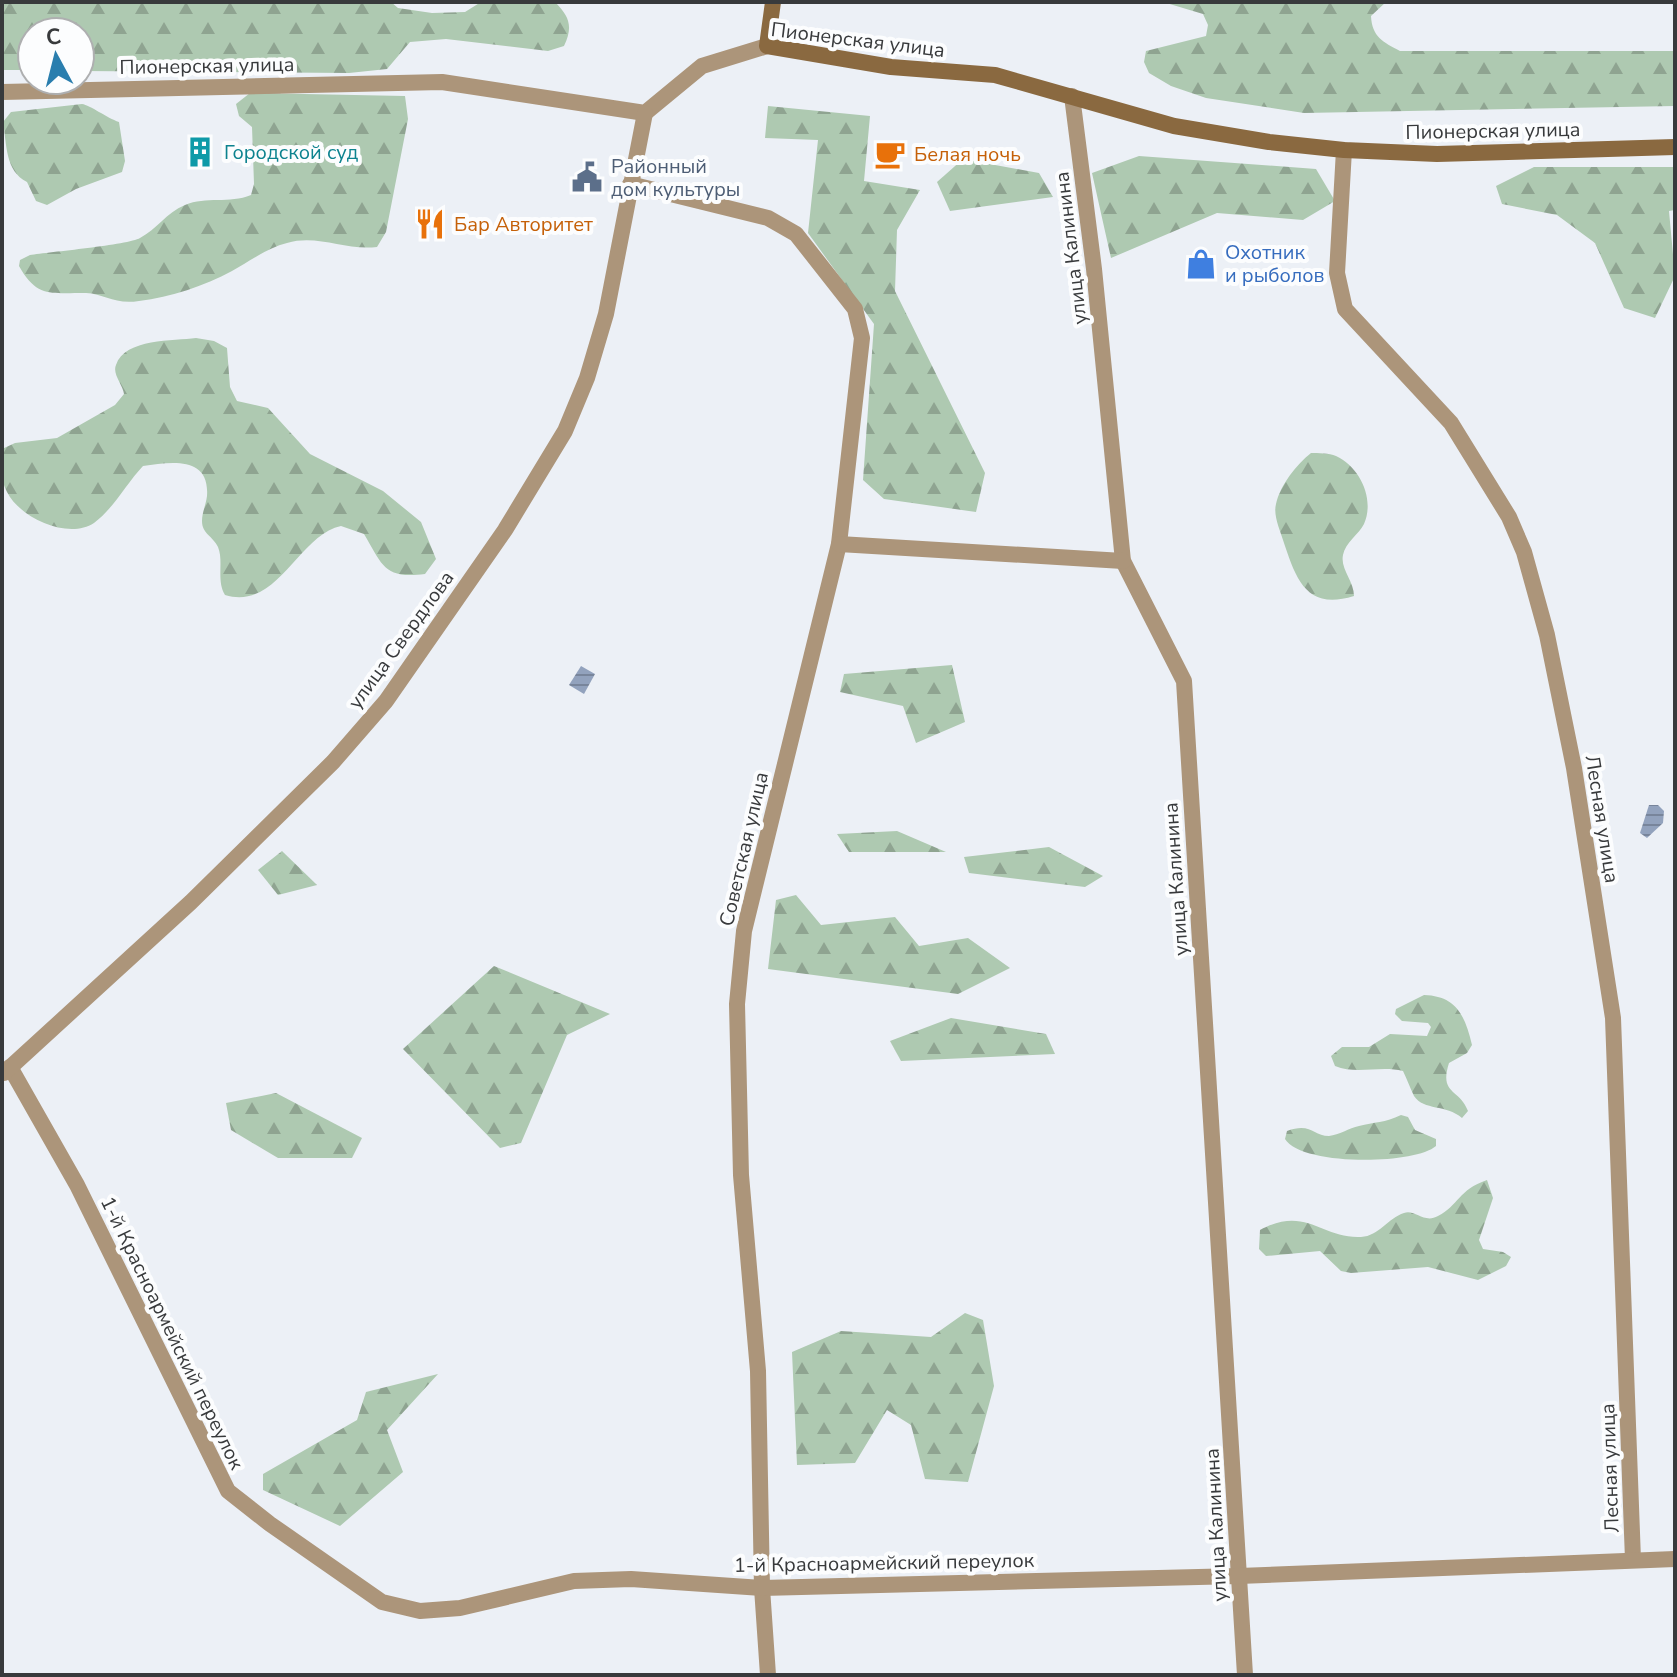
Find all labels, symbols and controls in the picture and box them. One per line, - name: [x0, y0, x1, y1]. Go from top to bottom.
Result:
- north arrow: [16, 16, 96, 96]
- street label: Пионерская улица: [769, 16, 947, 64]
- text: С: [44, 21, 63, 53]
- street label: Пионерская улица: [119, 51, 295, 81]
- street label: Пионерская улица: [1405, 116, 1581, 146]
- building icon: Городской суд: [183, 135, 217, 169]
- cafe icon: Белая ночь: [873, 137, 907, 171]
- place label: Городской суд: [224, 139, 359, 166]
- place label: Белая ночь: [914, 141, 1021, 168]
- place label: Районный дом культуры: [611, 153, 740, 203]
- public building icon: Районный дом культуры: [570, 160, 604, 194]
- street label: улица Калинина: [1048, 170, 1094, 326]
- restaurant icon: Бар Авторитет: [413, 207, 447, 241]
- place label: Бар Авторитет: [454, 211, 593, 238]
- place label: Охотник и рыболов: [1225, 239, 1325, 289]
- shop icon: Охотник и рыболов: [1184, 247, 1218, 281]
- street label: улица Свердлова: [342, 566, 460, 714]
- street label: Лесная улица: [1579, 753, 1625, 885]
- street label: Советская улица: [713, 769, 775, 929]
- street label: улица Калинина: [1157, 801, 1195, 957]
- street label: 1-й Красноармейский переулок: [94, 1192, 250, 1474]
- street label: Лесная улица: [1594, 1403, 1626, 1533]
- street label: улица Калинина: [1198, 1448, 1234, 1602]
- street label: 1-й Красноармейский переулок: [734, 1547, 1035, 1579]

